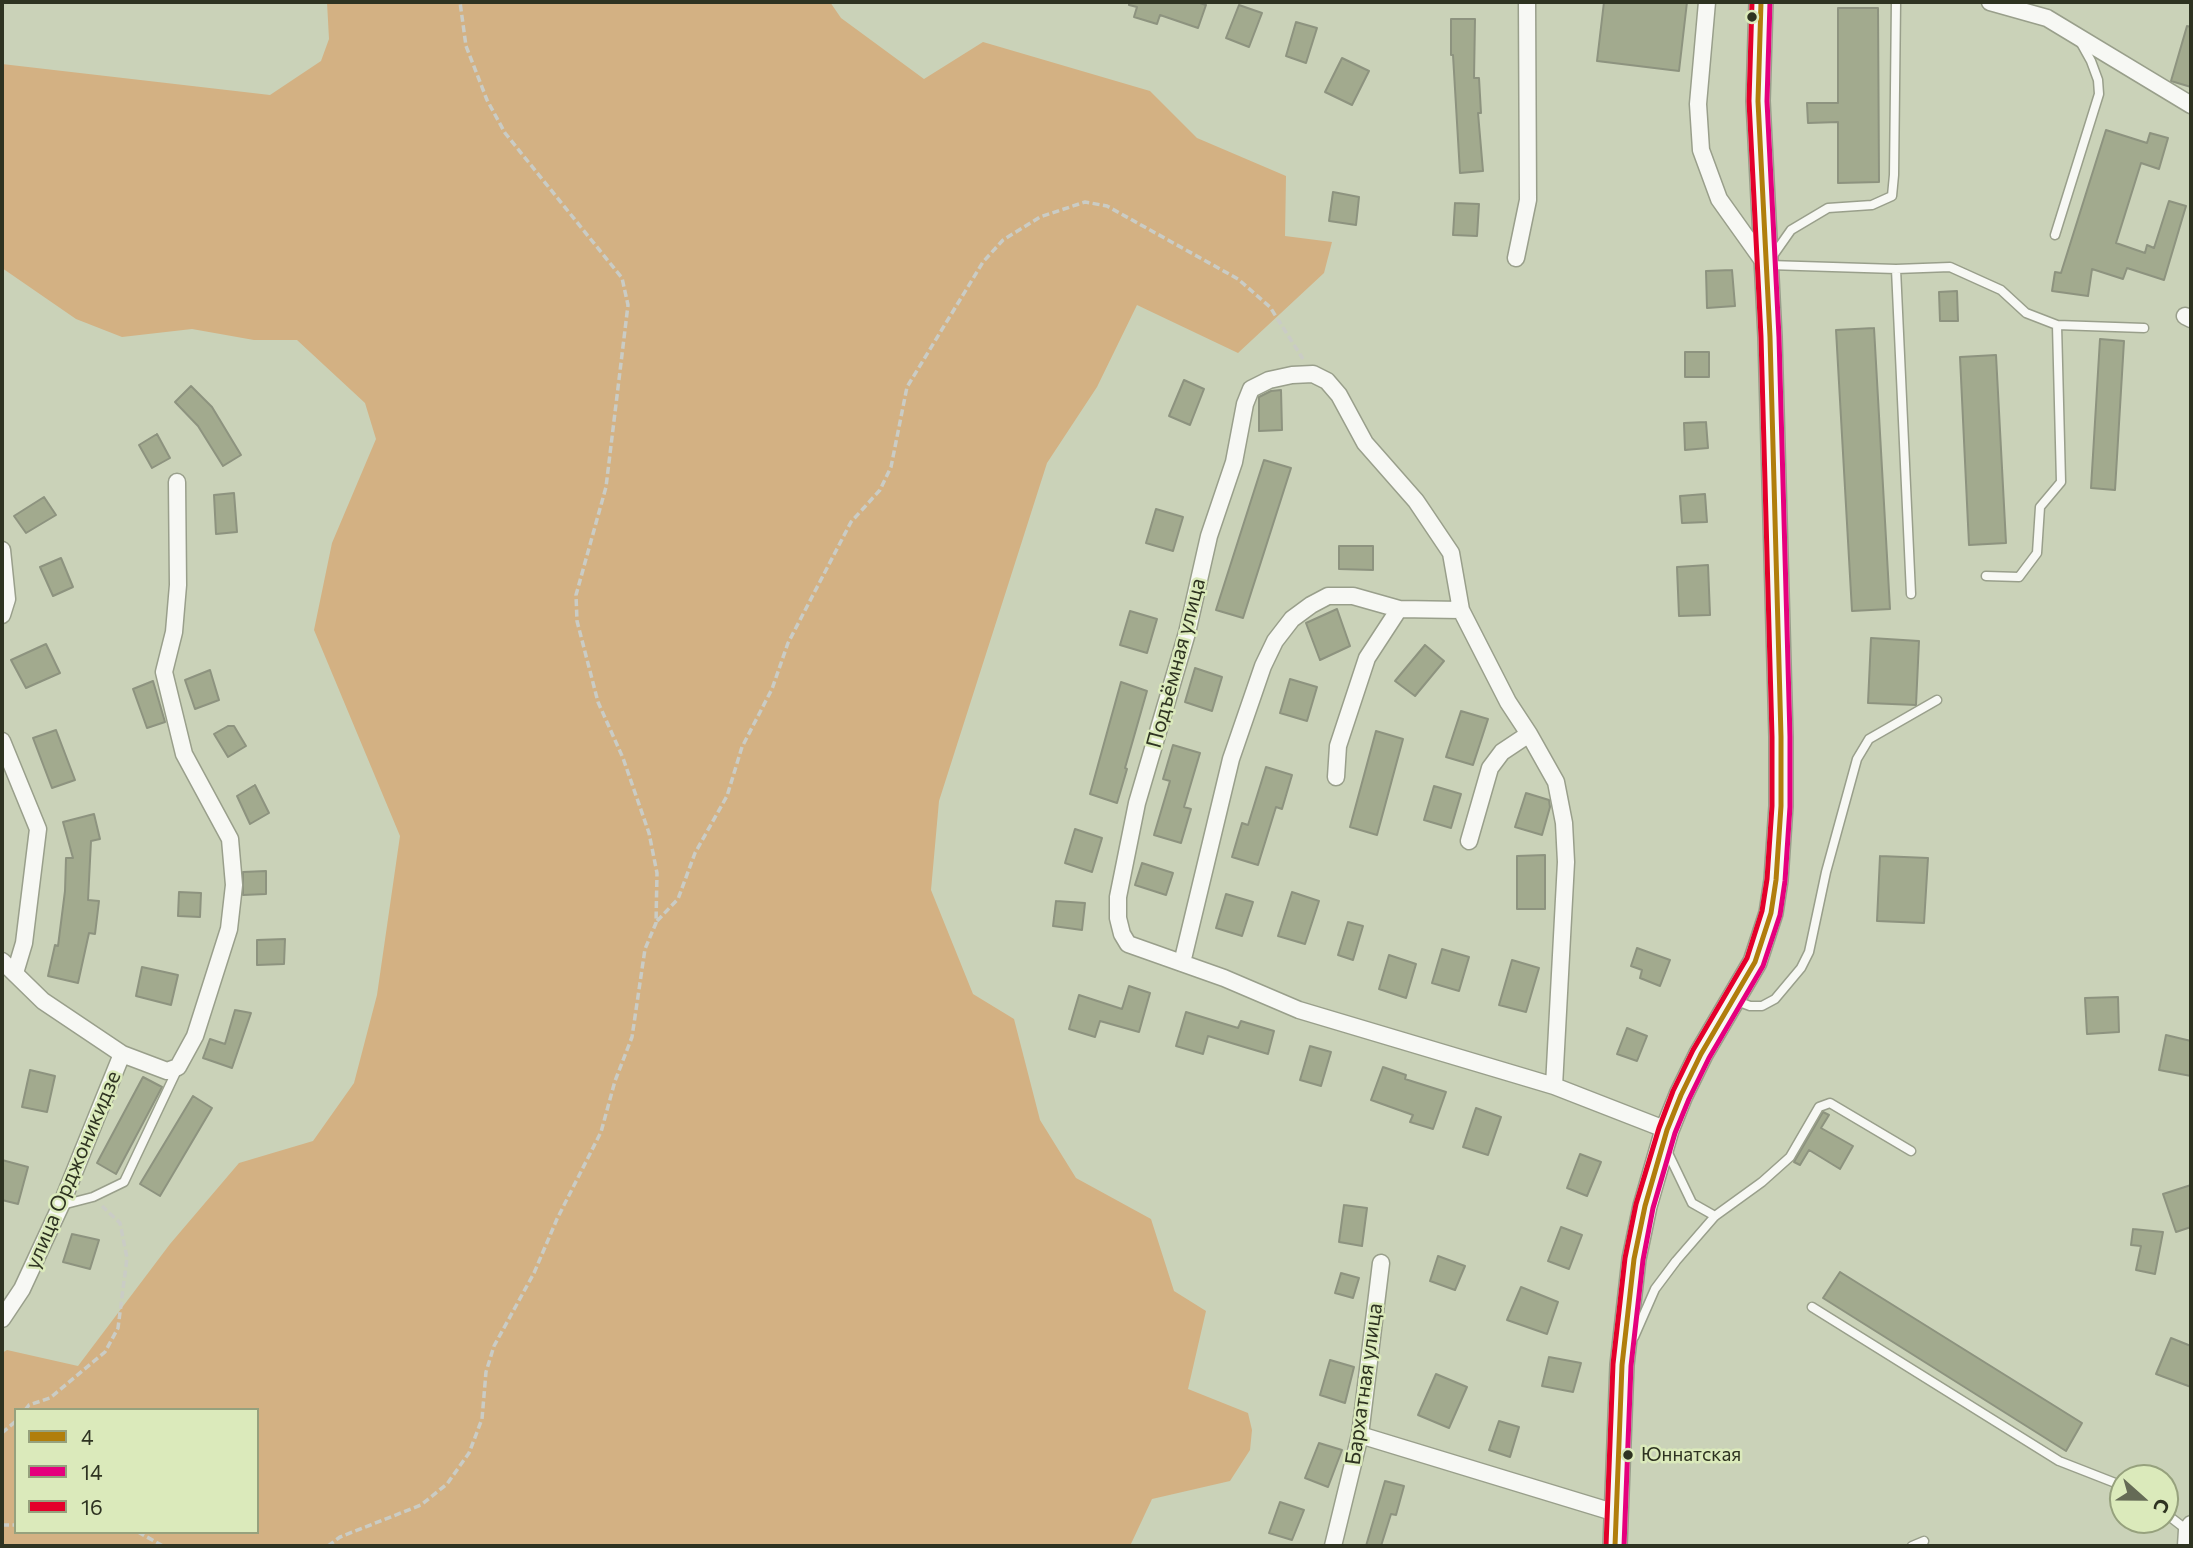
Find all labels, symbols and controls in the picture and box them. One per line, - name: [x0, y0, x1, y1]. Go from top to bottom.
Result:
- unlabelled marker: [1745, 10, 1759, 24]
- street label: Подъёмная улица: [1141, 575, 1211, 751]
- street label: улица Орджоникидзе: [20, 1067, 126, 1273]
- street label: Бархатная улица: [1340, 1301, 1388, 1467]
- legend: [14, 1408, 259, 1534]
- text: 4: [81, 1424, 94, 1449]
- place label: Юннатская: [1641, 1444, 1741, 1466]
- marker: Юннатская: [1621, 1448, 1635, 1462]
- text: 14: [81, 1459, 103, 1484]
- north arrow: [2109, 1464, 2179, 1534]
- text: 16: [81, 1494, 103, 1519]
- text: С: [2149, 1496, 2175, 1516]

